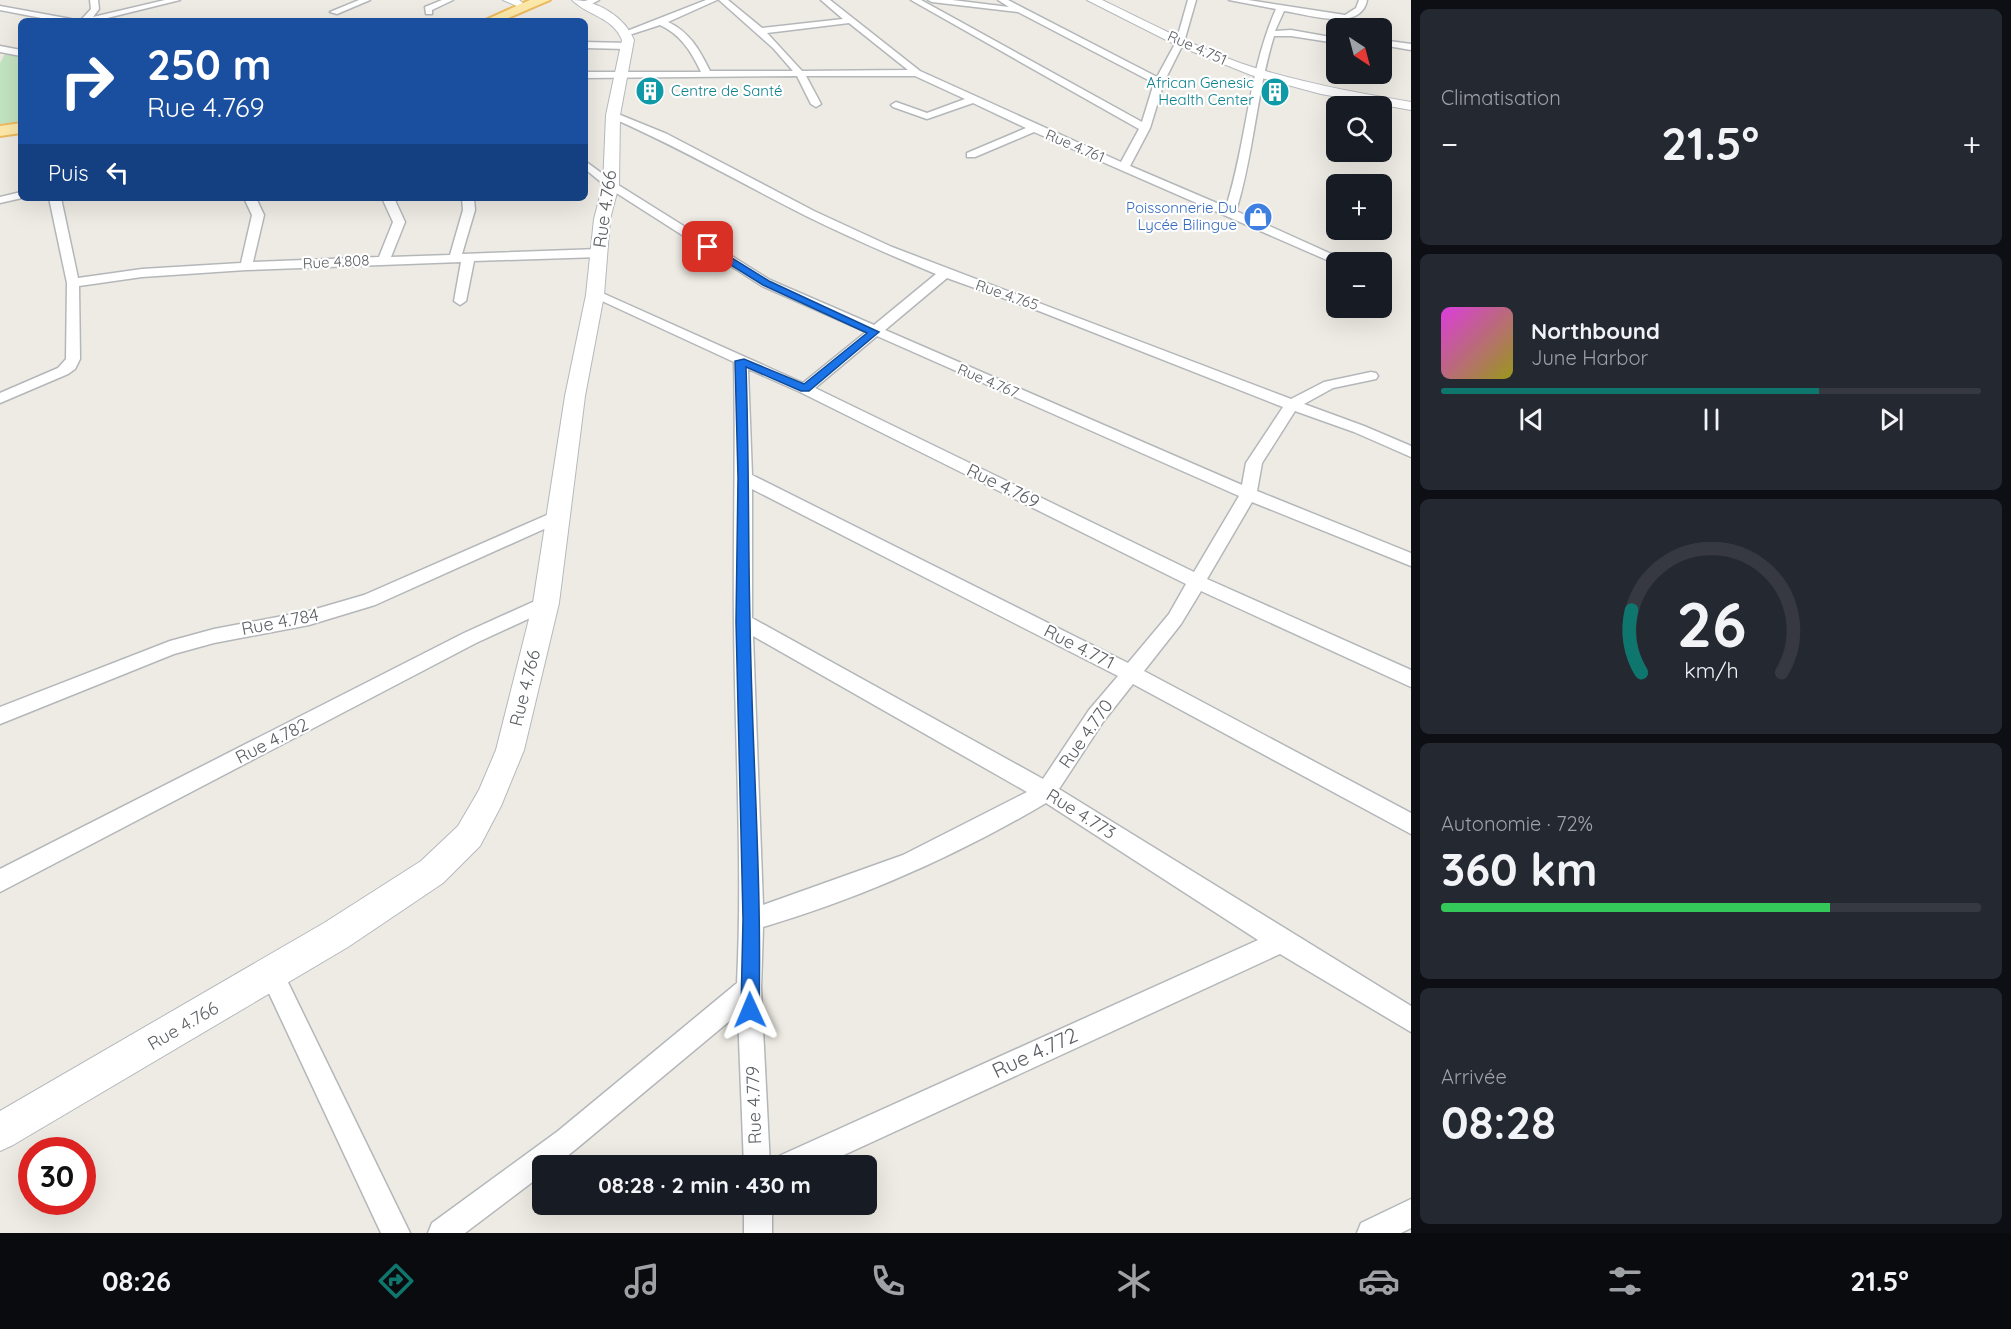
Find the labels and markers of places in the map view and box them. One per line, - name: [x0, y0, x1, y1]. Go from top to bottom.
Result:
- place label: African Genesic Health Center: [1146, 73, 1254, 109]
- building icon: Centre de Santé: [634, 75, 666, 107]
- building icon: African Genesic Health Center: [1259, 76, 1291, 108]
- place label: Centre de Santé: [671, 81, 782, 100]
- place label: Poissonnerie Du Lycée Bilingue: [1126, 198, 1237, 234]
- shop icon: Poissonnerie Du Lycée Bilingue: [1242, 201, 1274, 233]
- pin: [682, 221, 733, 272]

